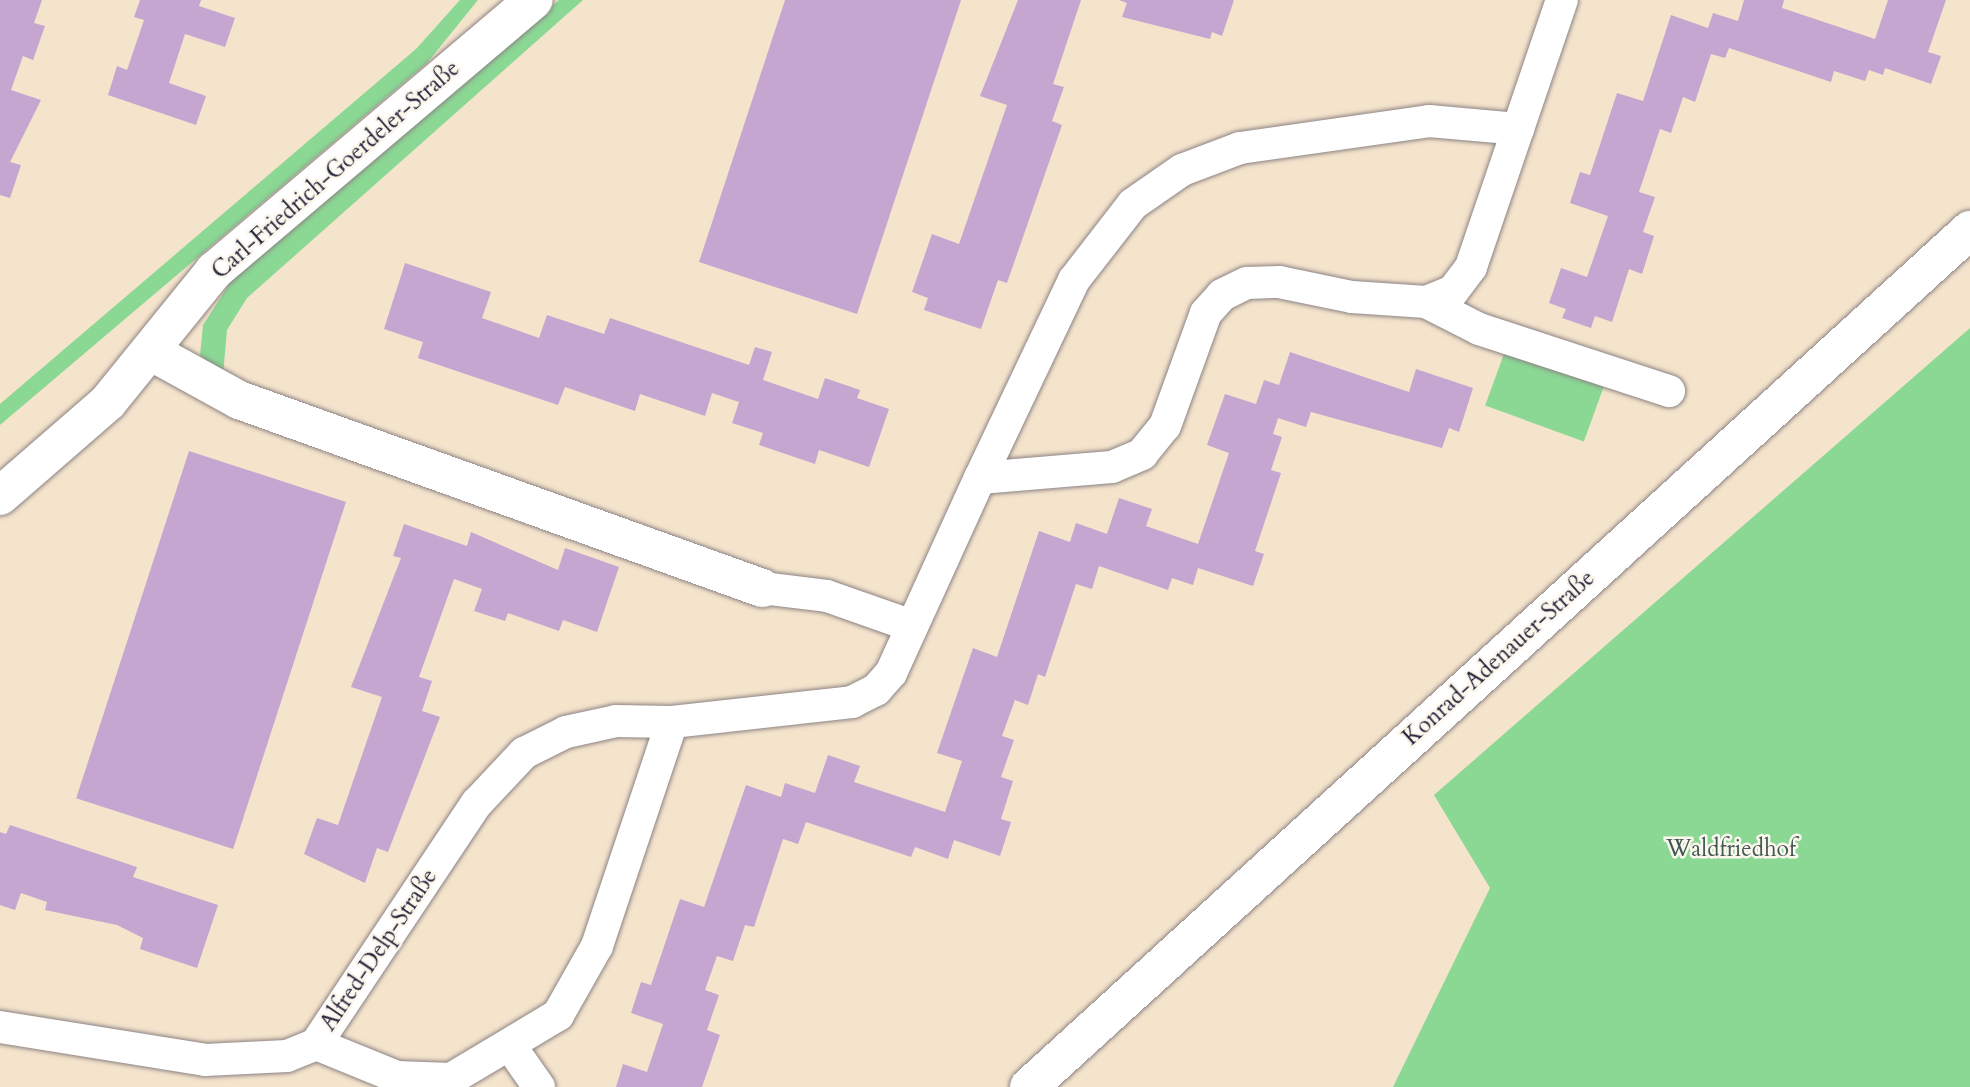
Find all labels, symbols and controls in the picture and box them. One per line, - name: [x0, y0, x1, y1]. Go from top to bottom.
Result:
- street label: Carl-Friedrich-Goerdeler-Straße: [206, 55, 466, 285]
- street label: Konrad-Adenauer-Straße: [1397, 565, 1601, 751]
- park label: Waldfriedhof: [1666, 835, 1796, 863]
- street label: Alfred-Delp-Straße: [315, 864, 443, 1036]

